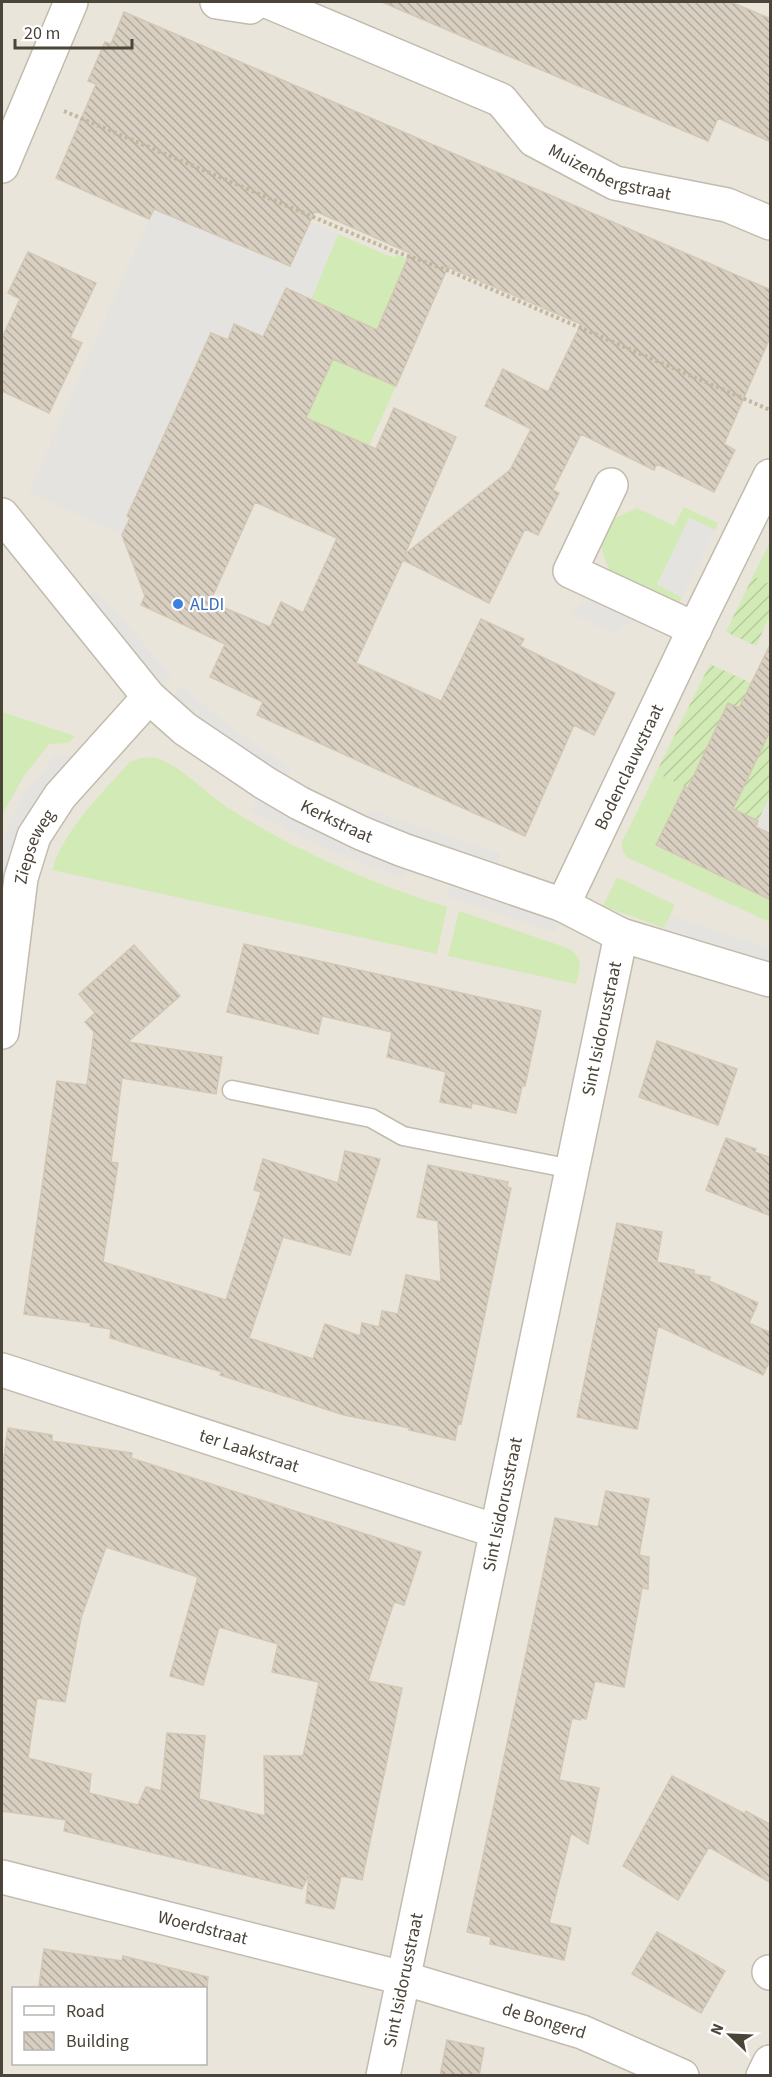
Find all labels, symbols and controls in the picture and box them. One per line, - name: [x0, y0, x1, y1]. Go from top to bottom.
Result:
- scale bar: [15, 12, 132, 50]
- text: 20 m: [24, 21, 60, 46]
- street label: Muizenbergstraat: [544, 137, 673, 206]
- place label: ALDI: [190, 592, 224, 617]
- marker: ALDI: [171, 597, 185, 611]
- street label: Bodenclauwstraat: [588, 700, 669, 834]
- street label: Kerkstraat: [296, 793, 377, 849]
- street label: Ziepseweg: [8, 804, 61, 886]
- street label: Sint Isidorusstraat: [575, 959, 628, 1098]
- street label: ter Laakstraat: [196, 1423, 302, 1478]
- street label: Sint Isidorusstraat: [476, 1435, 528, 1574]
- street label: Woerdstraat: [155, 1904, 250, 1951]
- street label: Sint Isidorusstraat: [377, 1911, 429, 2050]
- legend: [12, 1987, 207, 2065]
- street label: de Bongerd: [499, 1996, 589, 2045]
- text: Road: [66, 1999, 105, 2024]
- north arrow: [700, 2005, 760, 2065]
- text: N: [705, 2020, 729, 2039]
- text: Building: [66, 2029, 129, 2054]

